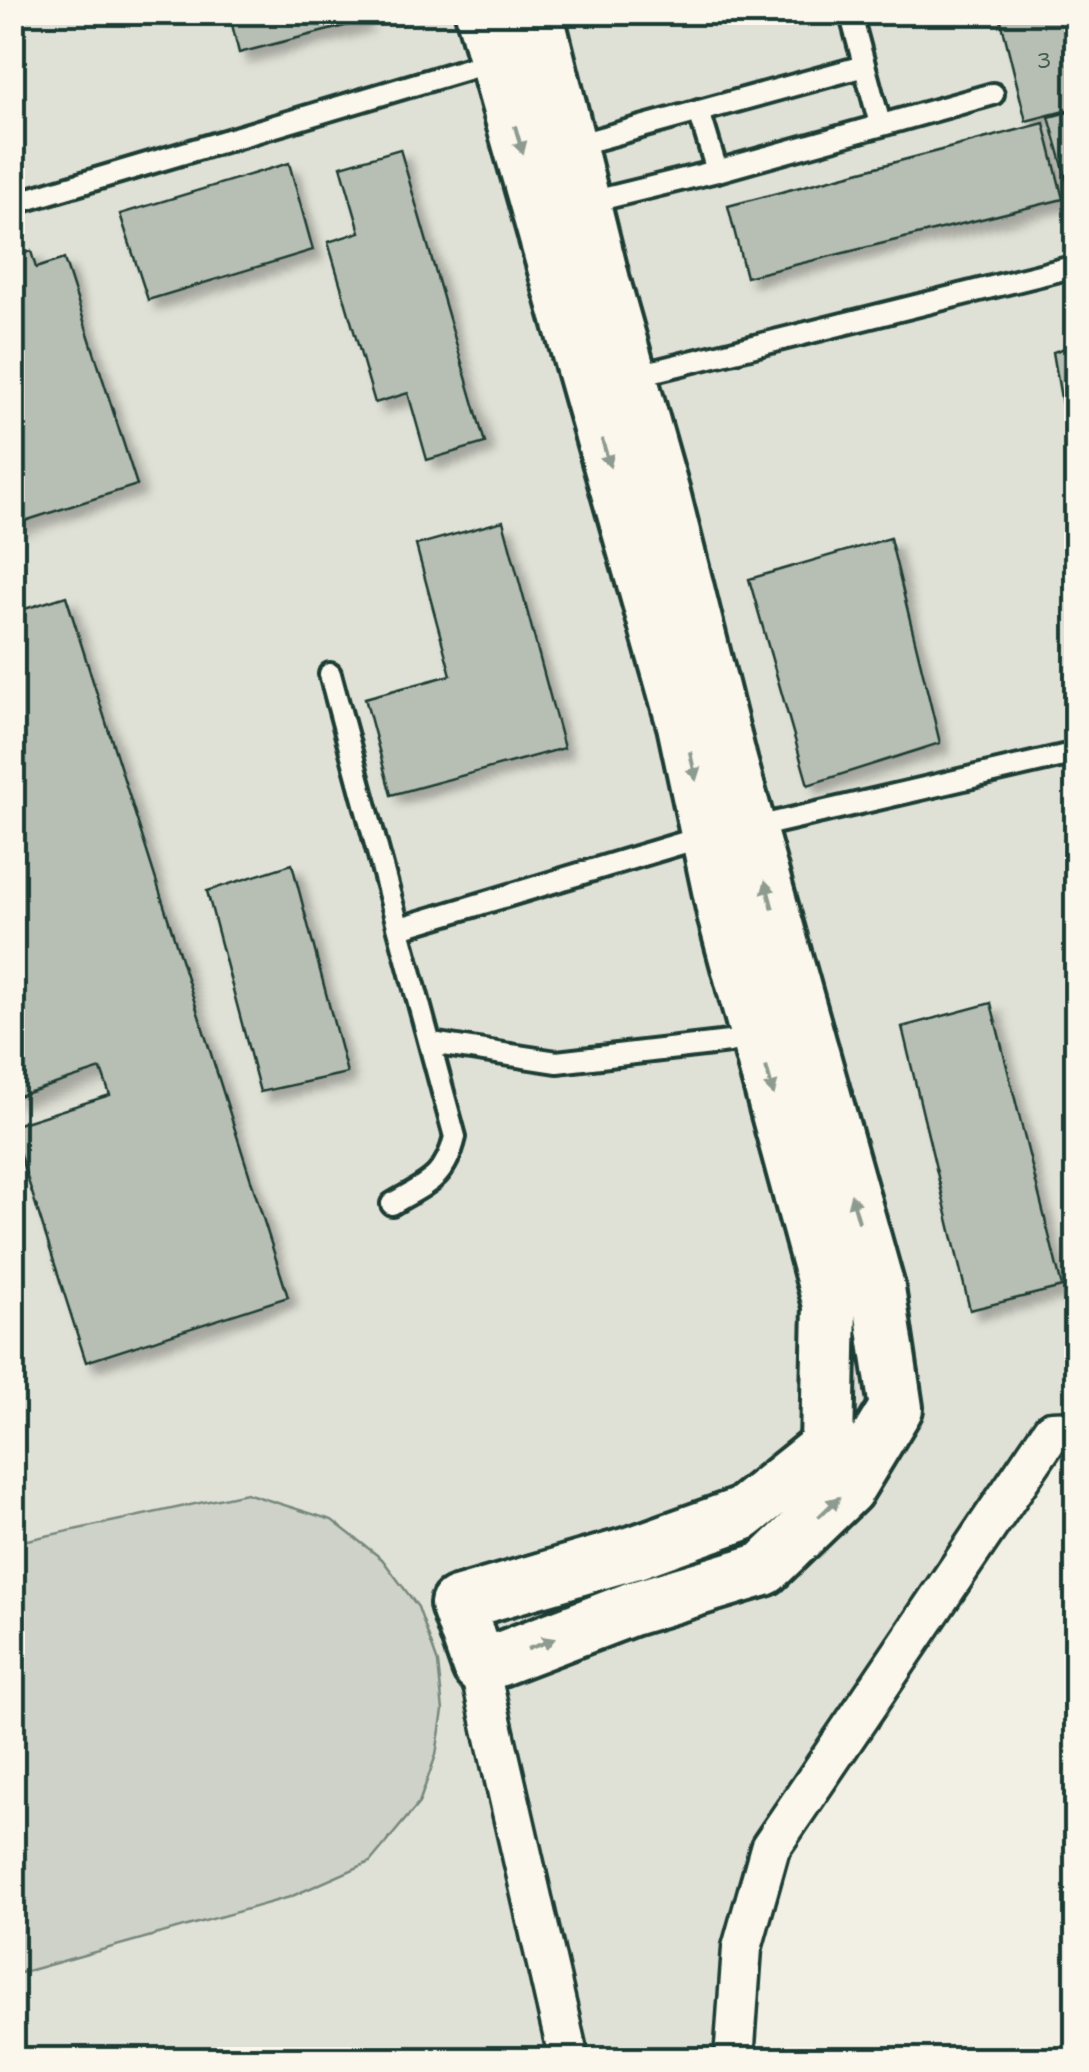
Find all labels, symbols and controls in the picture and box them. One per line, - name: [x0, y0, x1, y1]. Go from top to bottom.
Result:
- house number: 3: [1036, 46, 1052, 75]
- one-way arrow: [512, 125, 527, 155]
- one-way arrow: [598, 438, 614, 469]
- one-way arrow: [686, 751, 702, 782]
- one-way arrow: [760, 879, 776, 910]
- one-way arrow: [762, 1066, 778, 1097]
- one-way arrow: [847, 1192, 863, 1223]
- one-way arrow: [817, 1496, 841, 1519]
- one-way arrow: [526, 1635, 556, 1651]

